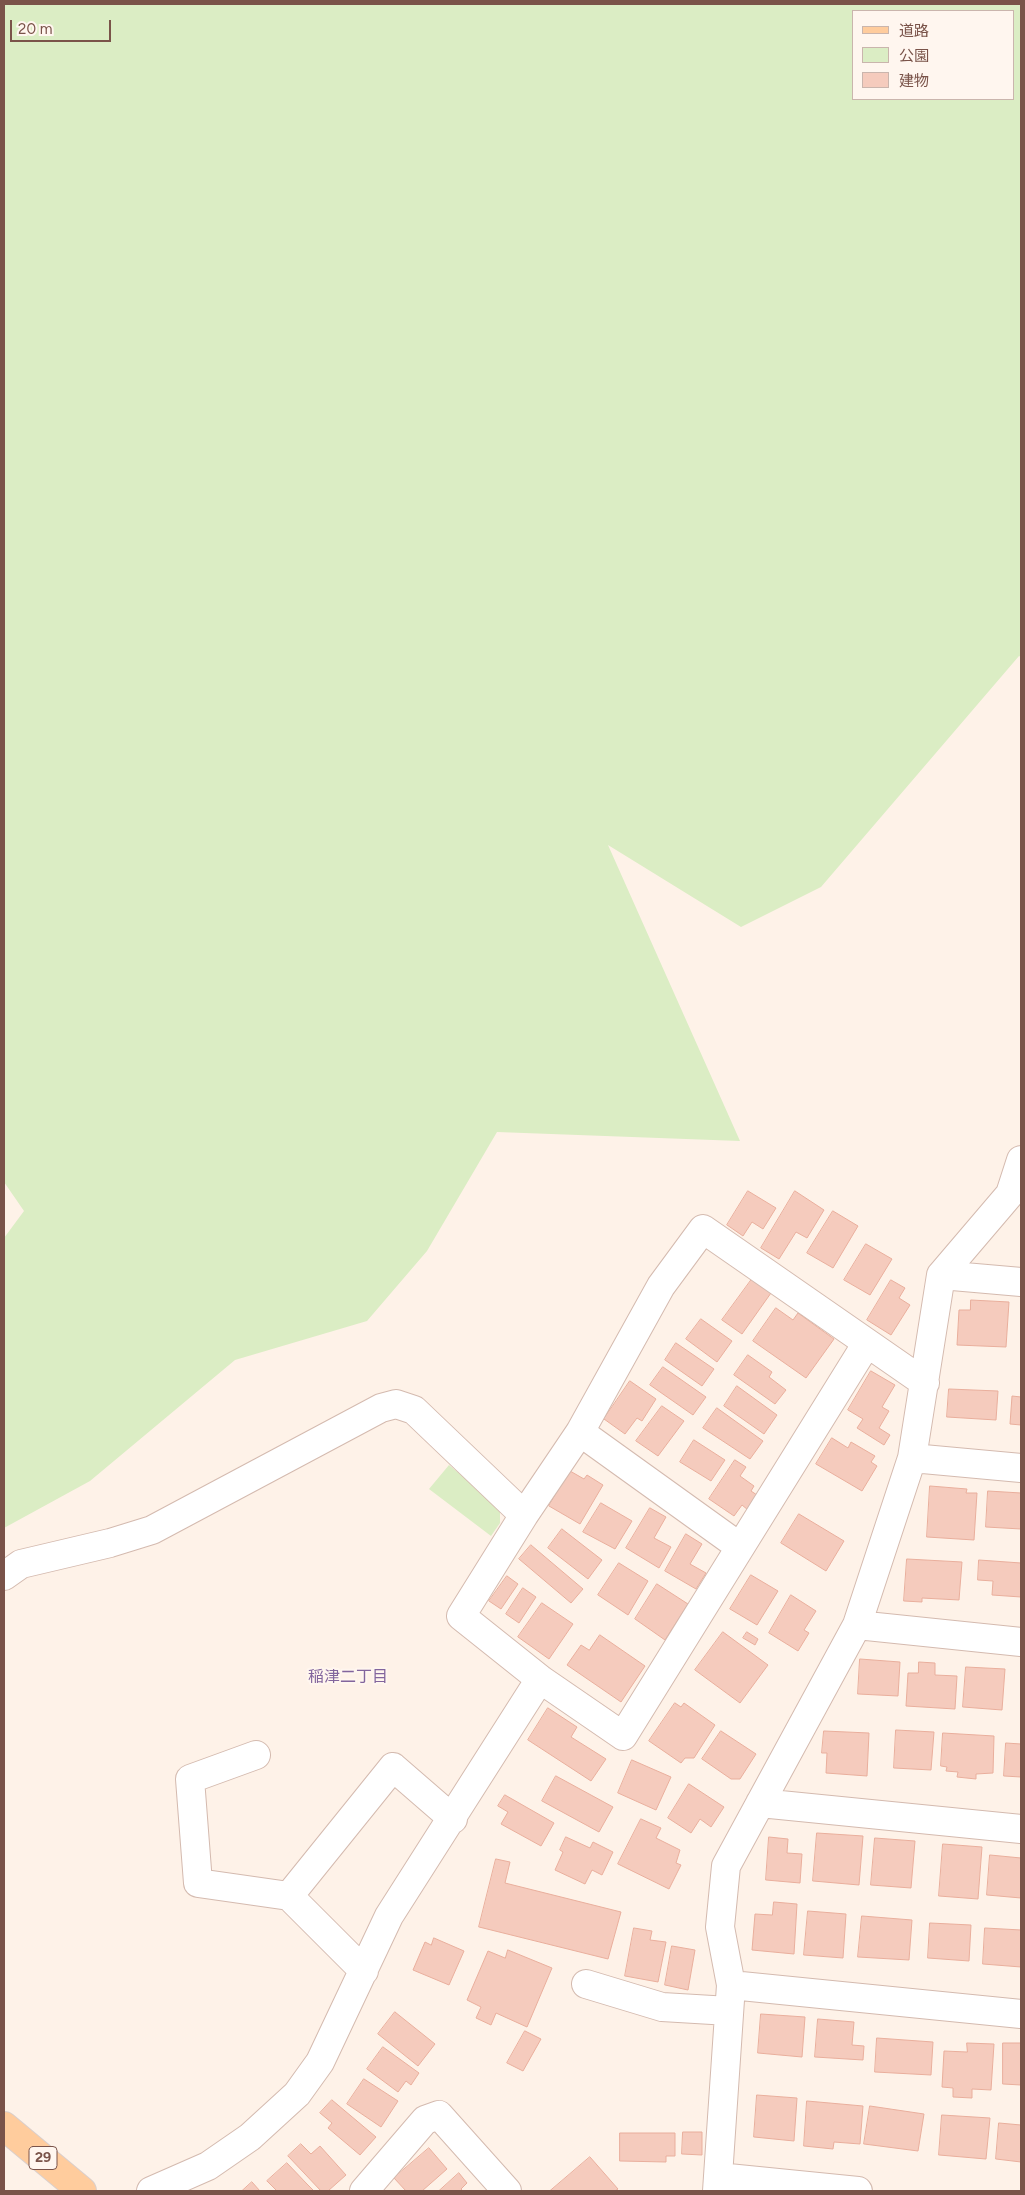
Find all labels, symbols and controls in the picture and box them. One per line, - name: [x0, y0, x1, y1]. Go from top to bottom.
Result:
- scale bar: [12, 10, 114, 42]
- legend: [852, 10, 1015, 100]
- text: 20 m: [18, 20, 52, 38]
- text: 道路: [899, 22, 929, 40]
- text: 公園: [899, 47, 929, 65]
- text: 建物: [899, 72, 929, 90]
- district label: 稲津二丁目: [308, 1667, 388, 1687]
- road number: 29: [29, 2146, 57, 2170]

